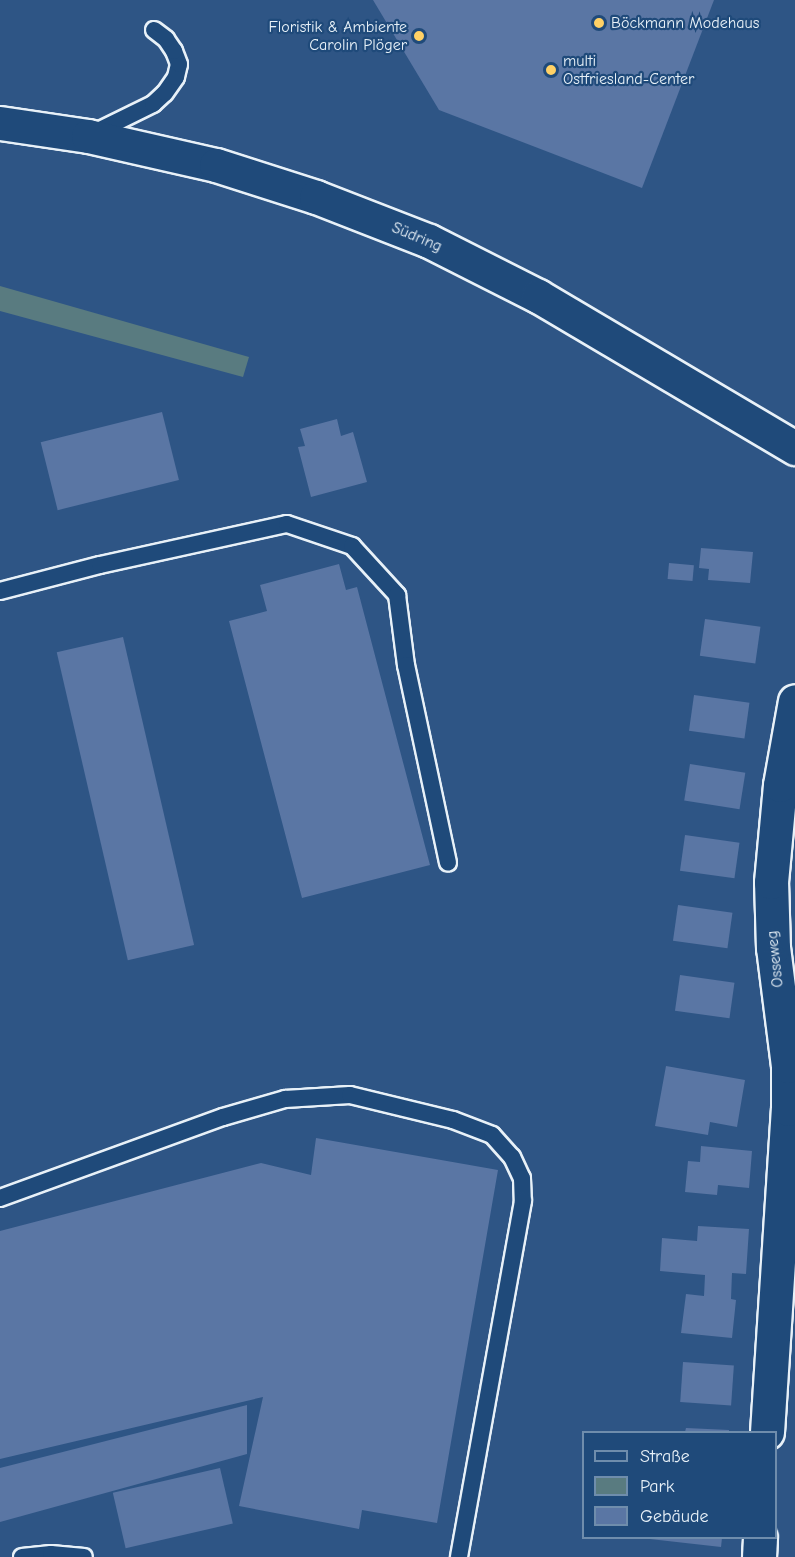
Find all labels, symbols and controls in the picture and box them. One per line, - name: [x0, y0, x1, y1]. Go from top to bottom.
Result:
- place label: Böckmann Modehaus: [611, 13, 759, 33]
- marker: Böckmann Modehaus: [592, 16, 606, 30]
- place label: Floristik & Ambiente Carolin Plöger: [269, 17, 407, 55]
- marker: Floristik & Ambiente Carolin Plöger: [412, 29, 426, 43]
- place label: multi Ostfriesland-Center: [563, 51, 694, 89]
- marker: multi Ostfriesland-Center: [544, 63, 558, 77]
- street label: Südring: [389, 218, 445, 256]
- street label: Osseweg: [762, 929, 788, 989]
- legend: [582, 1431, 777, 1539]
- text: Straße: [640, 1446, 690, 1467]
- text: Park: [640, 1476, 674, 1497]
- text: Gebäude: [640, 1506, 709, 1527]

